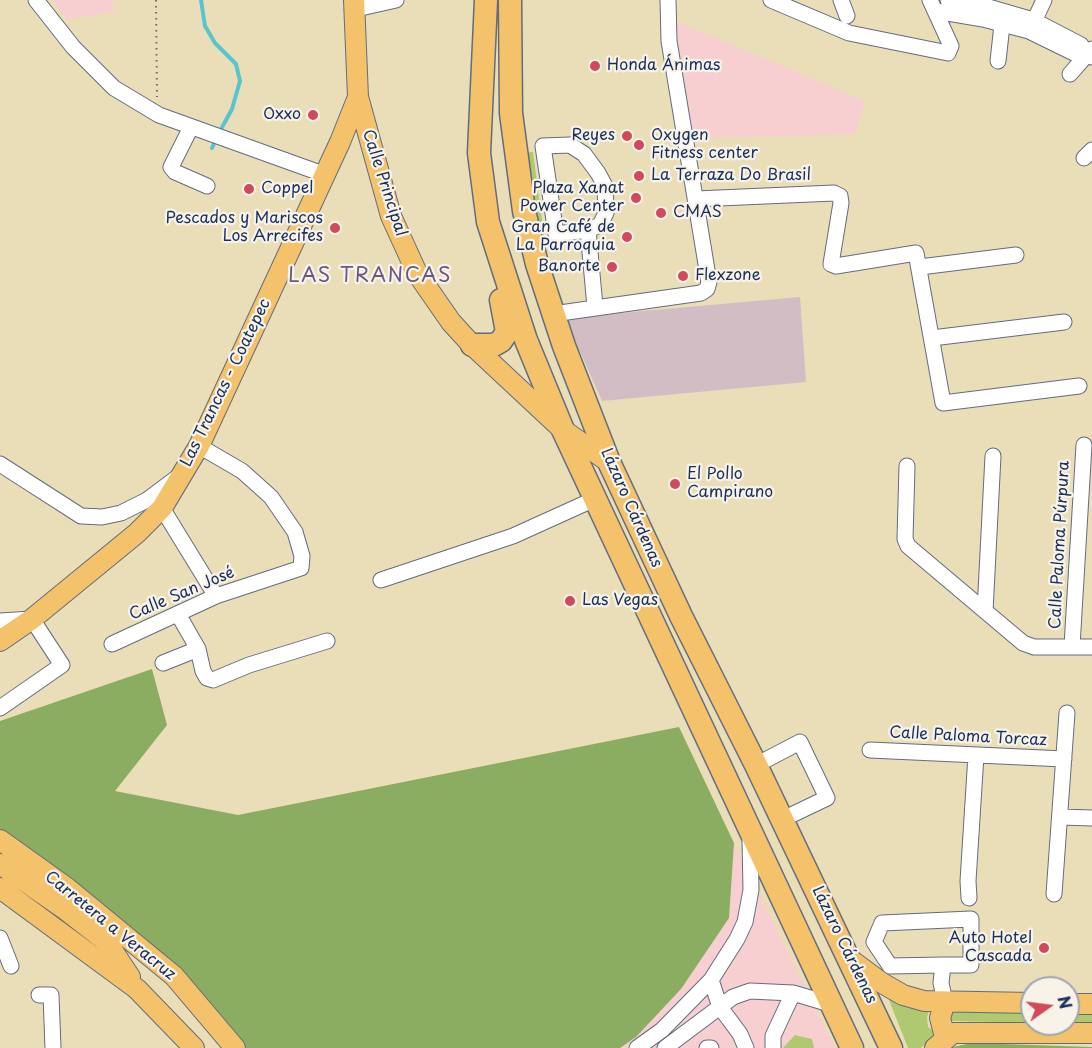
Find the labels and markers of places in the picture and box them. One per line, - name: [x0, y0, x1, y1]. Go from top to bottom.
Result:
- place label: Honda Ánimas: [607, 56, 720, 76]
- marker: Honda Ánimas: [588, 59, 602, 73]
- place label: Oxxo: [263, 105, 301, 125]
- marker: Oxxo: [306, 108, 320, 122]
- place label: Reyes: [572, 126, 615, 146]
- place label: Oxygen Fitness center: [651, 126, 758, 164]
- marker: Reyes: [620, 129, 634, 143]
- marker: Oxygen Fitness center: [632, 138, 646, 152]
- place label: La Terraza Do Brasil: [651, 166, 811, 186]
- marker: La Terraza Do Brasil: [632, 169, 646, 183]
- place label: Coppel: [261, 179, 313, 199]
- place label: Plaza Xanat Power Center: [520, 179, 624, 217]
- marker: Coppel: [242, 182, 256, 196]
- marker: Plaza Xanat Power Center: [629, 191, 643, 205]
- place label: CMAS: [673, 203, 722, 223]
- marker: CMAS: [654, 206, 668, 220]
- place label: Pescados y Mariscos Los Arrecifes: [166, 209, 323, 247]
- place label: Gran Café de La Parroquia: [511, 218, 615, 256]
- marker: Pescados y Mariscos Los Arrecifes: [328, 221, 342, 235]
- marker: Gran Café de La Parroquia: [620, 230, 634, 244]
- place label: Banorte: [538, 257, 600, 277]
- marker: Banorte: [605, 260, 619, 274]
- place label: Flexzone: [695, 266, 761, 286]
- marker: Flexzone: [676, 269, 690, 283]
- place label: El Pollo Campirano: [687, 465, 773, 503]
- marker: El Pollo Campirano: [668, 477, 682, 491]
- place label: Las Vegas: [582, 591, 658, 611]
- marker: Las Vegas: [563, 594, 577, 608]
- place label: Auto Hotel Cascada: [949, 929, 1032, 967]
- marker: Auto Hotel Cascada: [1037, 941, 1051, 955]

